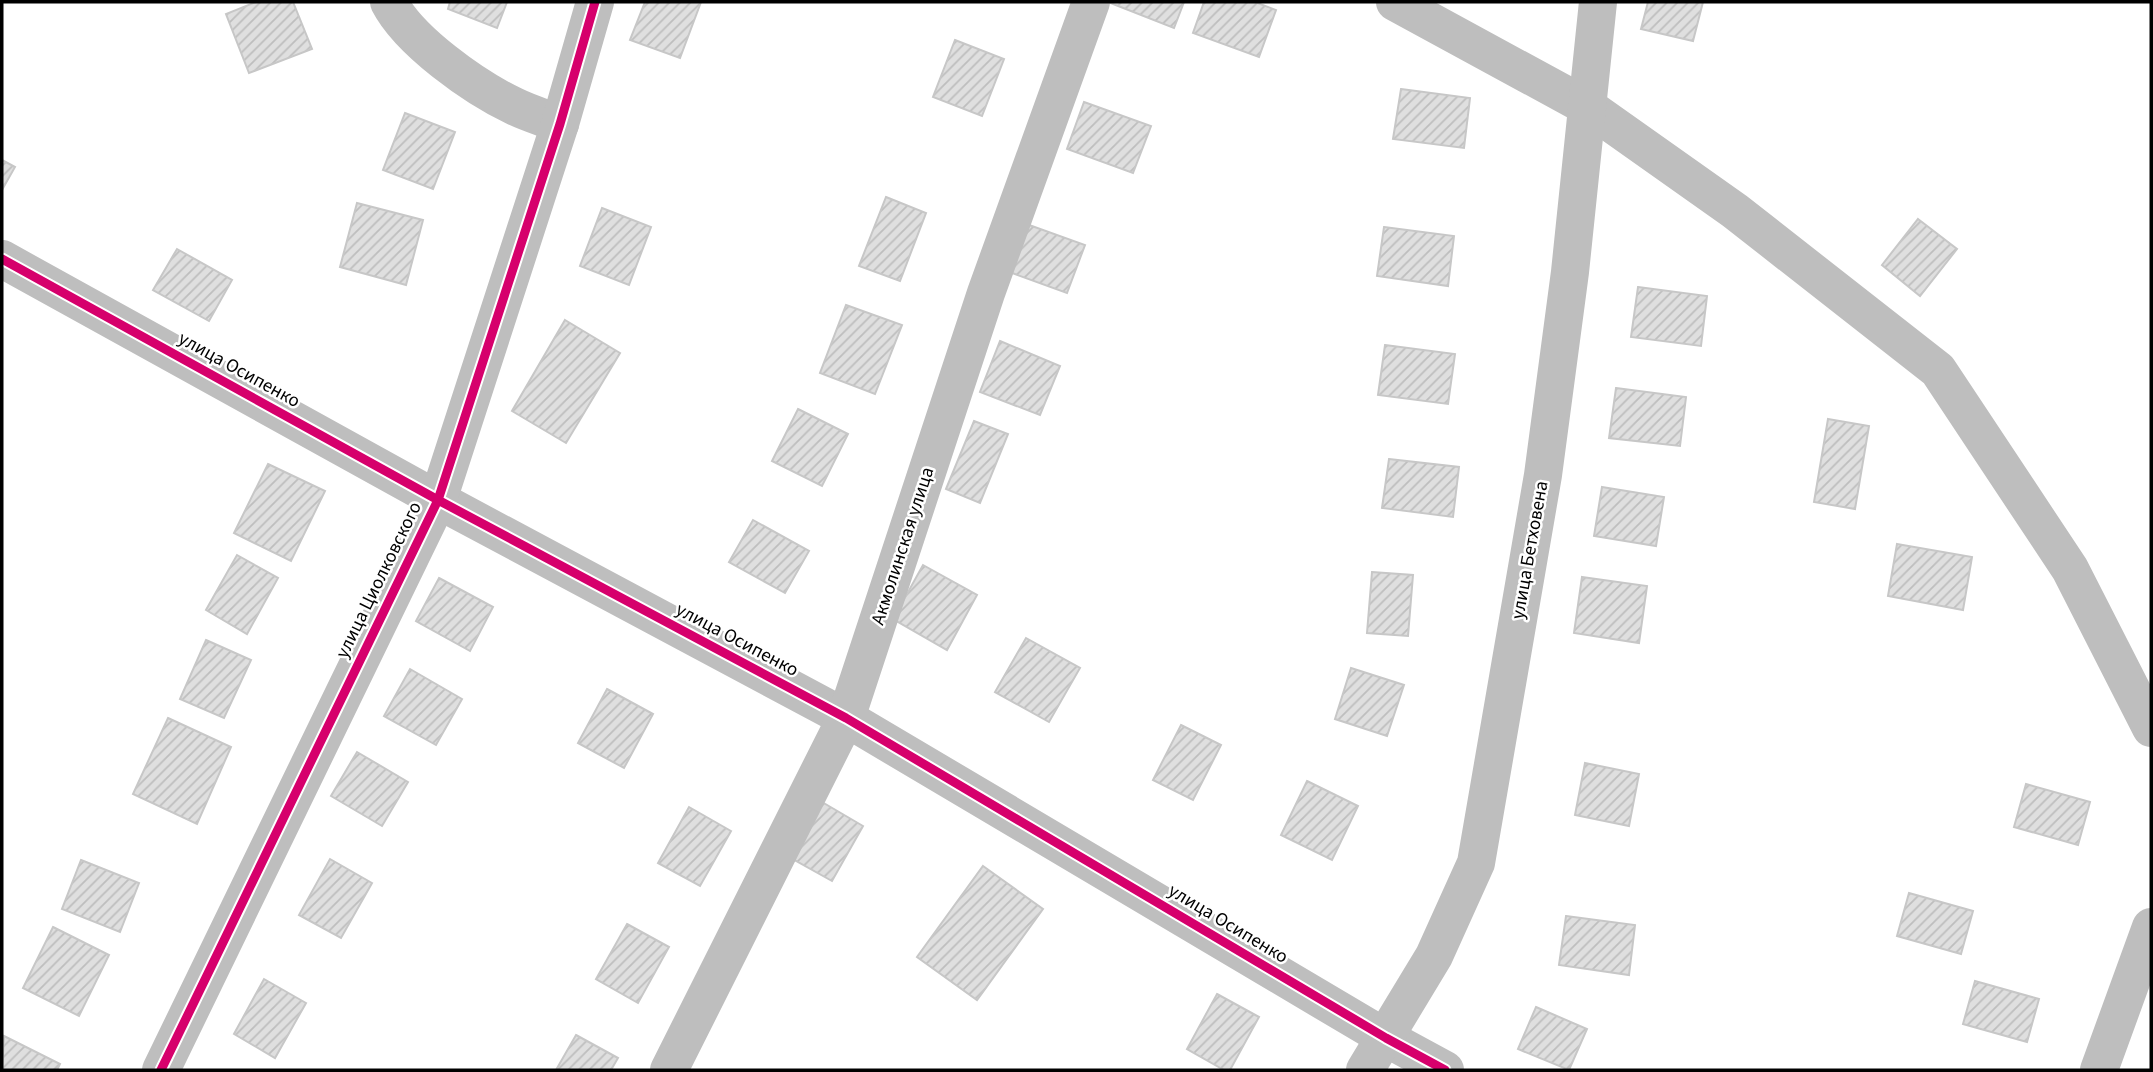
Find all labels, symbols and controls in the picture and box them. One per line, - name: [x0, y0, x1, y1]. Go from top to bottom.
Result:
- street label: улица Осипенко: [173, 325, 305, 415]
- street label: Акмолинская улица: [865, 464, 941, 628]
- street label: улица Бетховена: [1505, 479, 1555, 621]
- street label: улица Циолковского: [329, 497, 429, 663]
- street label: улица Осипенко: [671, 596, 803, 684]
- street label: улица Осипенко: [1163, 878, 1293, 970]

